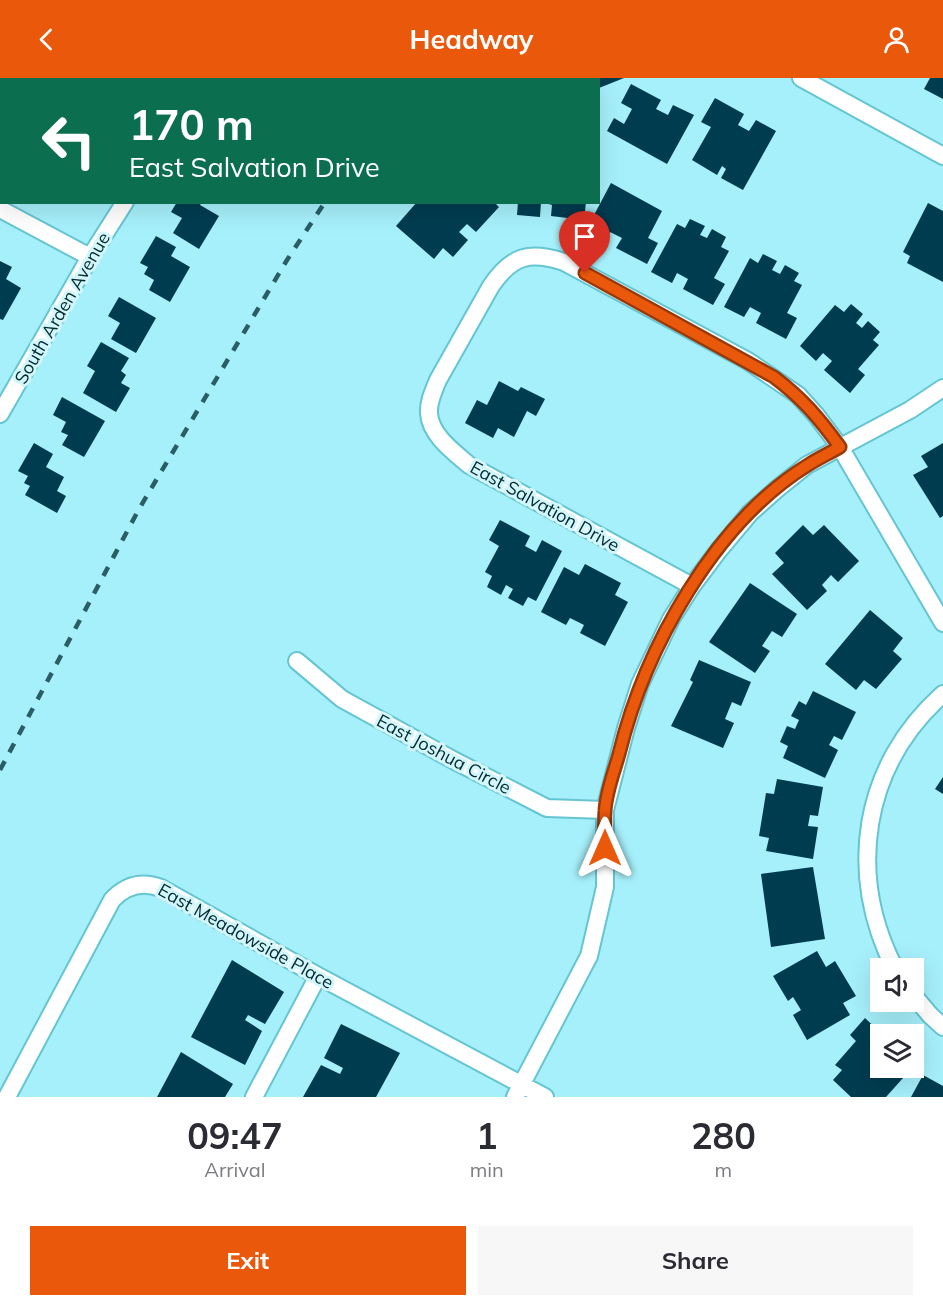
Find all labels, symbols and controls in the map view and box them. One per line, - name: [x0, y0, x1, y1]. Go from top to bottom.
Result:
- text: Headway: [409, 22, 534, 56]
- icon: back: [30, 23, 63, 56]
- icon: person: [880, 23, 913, 56]
- text: 170 m: [129, 98, 254, 151]
- icon: left: [30, 102, 108, 180]
- text: East Salvation Drive: [129, 150, 380, 184]
- pin: [559, 211, 610, 273]
- icon: arrive: [568, 220, 601, 253]
- street label: South Arden Avenue: [9, 228, 115, 388]
- street label: East Salvation Drive: [466, 455, 624, 557]
- street label: East Joshua Circle: [373, 709, 515, 799]
- position arrow: [573, 816, 637, 880]
- street label: East Meadowside Place: [154, 878, 338, 994]
- map controls: [870, 958, 924, 1078]
- button: sound: [870, 958, 924, 1012]
- button: layers: [870, 1024, 924, 1078]
- text: 09:47: [187, 1113, 283, 1158]
- text: 1: [476, 1113, 498, 1158]
- text: 280: [691, 1113, 756, 1158]
- text: Arrival: [204, 1157, 265, 1182]
- text: min: [470, 1157, 504, 1182]
- text: m: [715, 1157, 732, 1182]
- button: Exit: [30, 1226, 466, 1295]
- button: Share: [478, 1226, 913, 1295]

